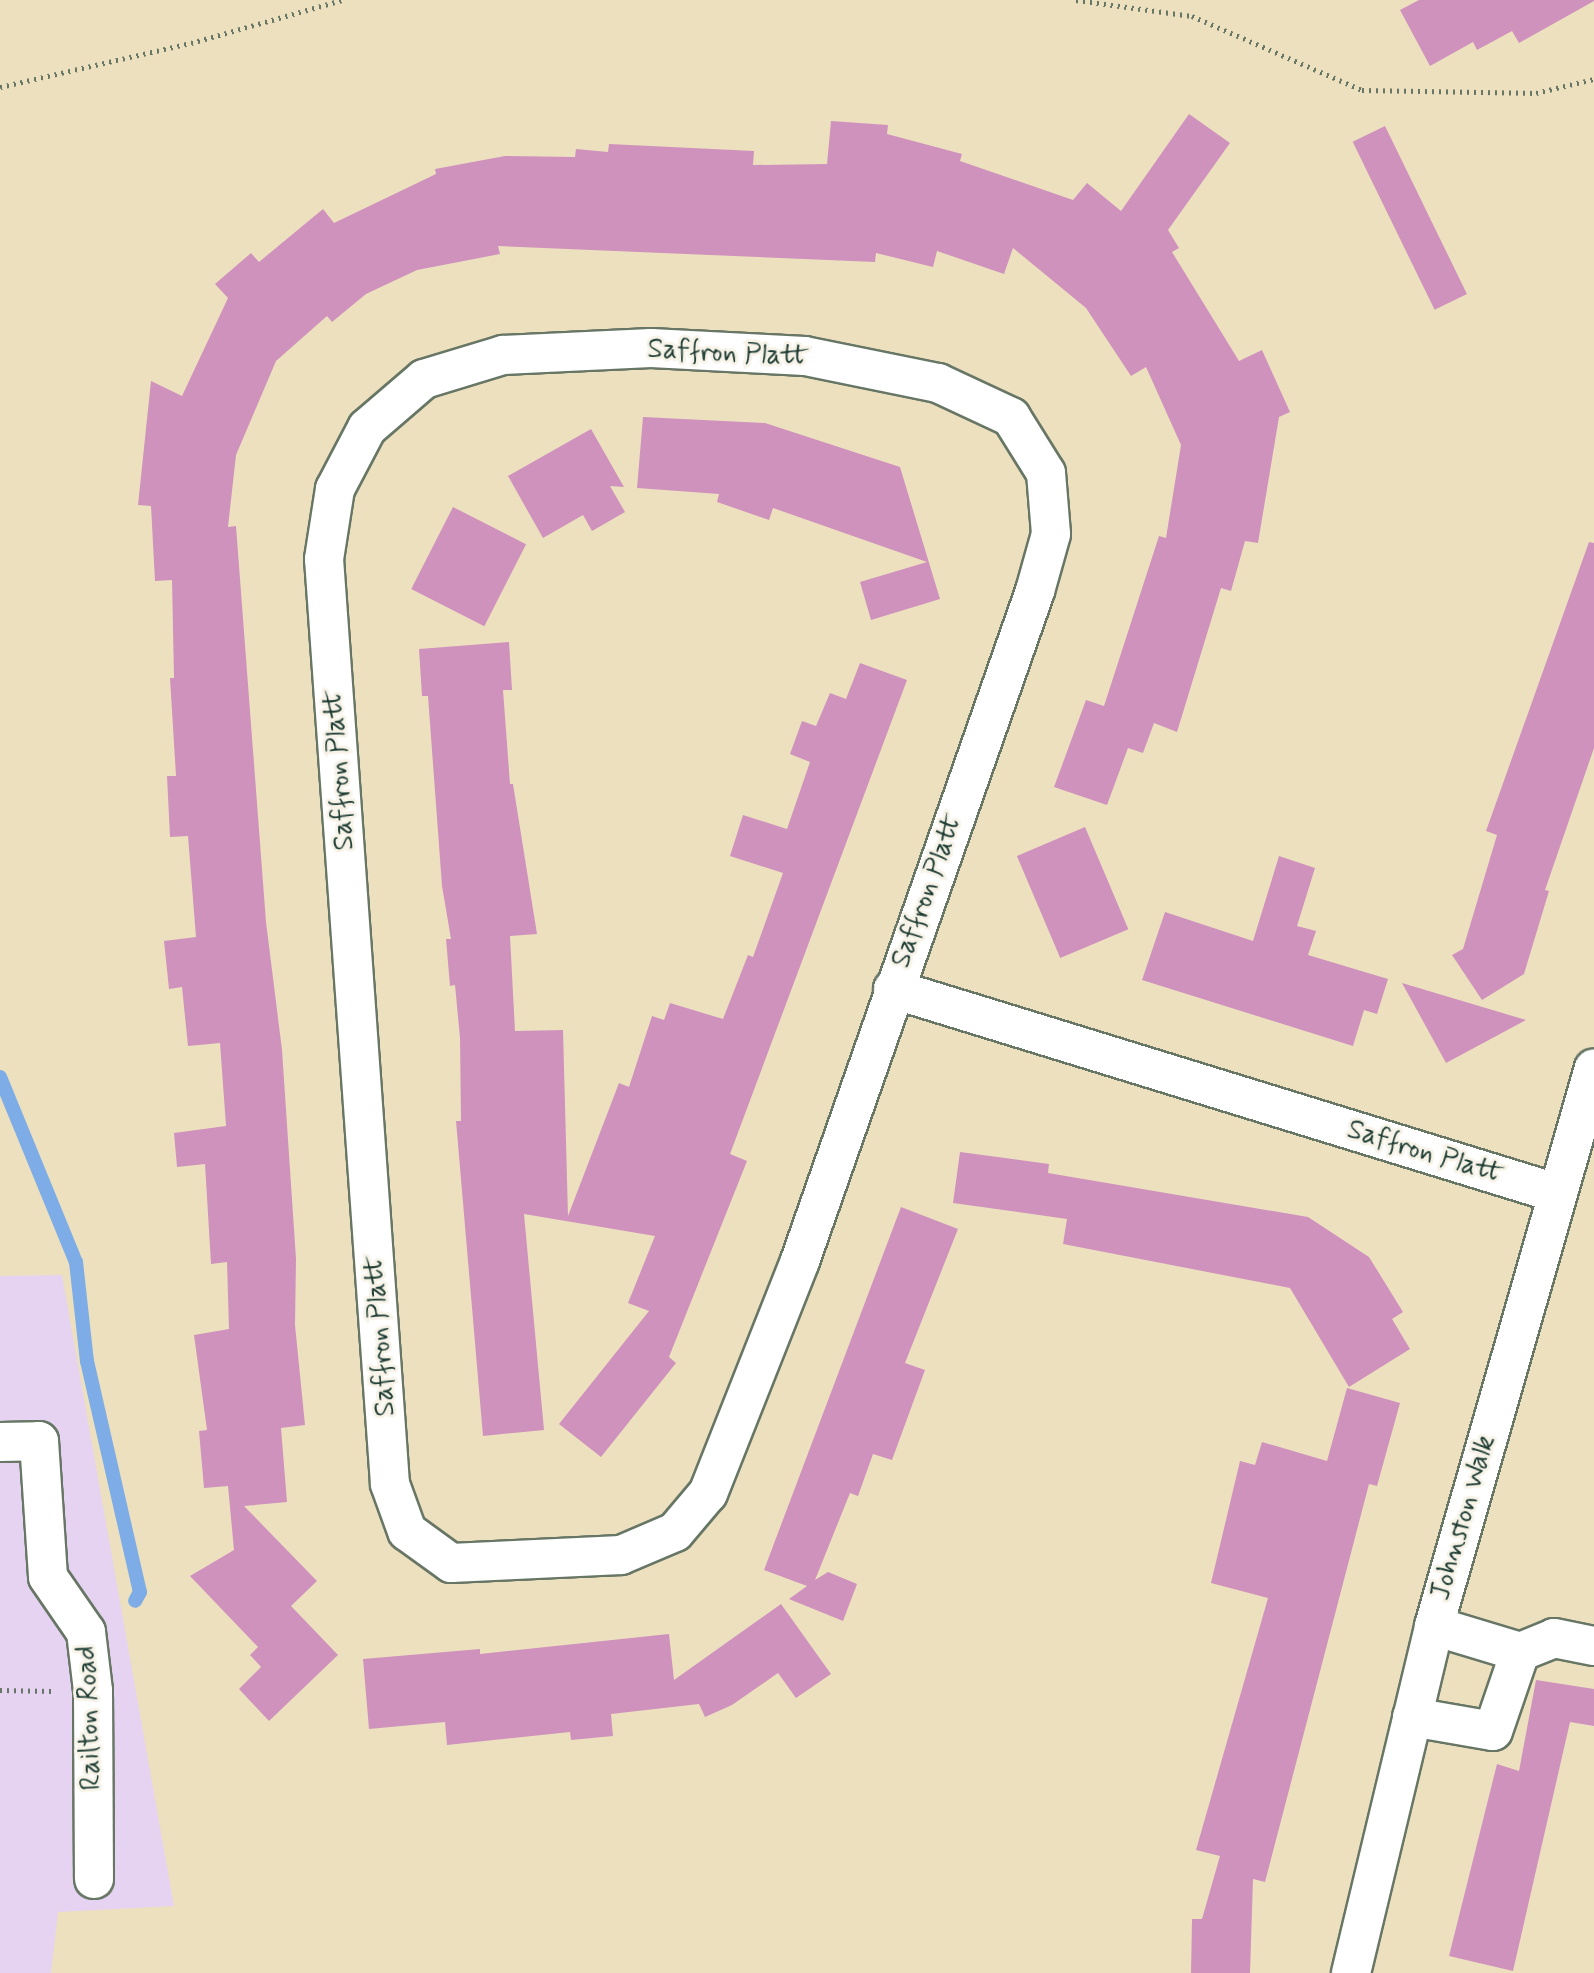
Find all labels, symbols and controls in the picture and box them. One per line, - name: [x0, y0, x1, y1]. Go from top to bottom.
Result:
- street label: Saffron Platt: [646, 333, 810, 375]
- street label: Saffron Platt: [318, 688, 362, 852]
- street label: Saffron Platt: [884, 809, 972, 973]
- street label: Saffron Platt: [1342, 1113, 1508, 1193]
- street label: Saffron Platt: [359, 1254, 403, 1418]
- street label: Johnston Walk: [1424, 1429, 1504, 1607]
- street label: Railton Road: [71, 1645, 109, 1791]

